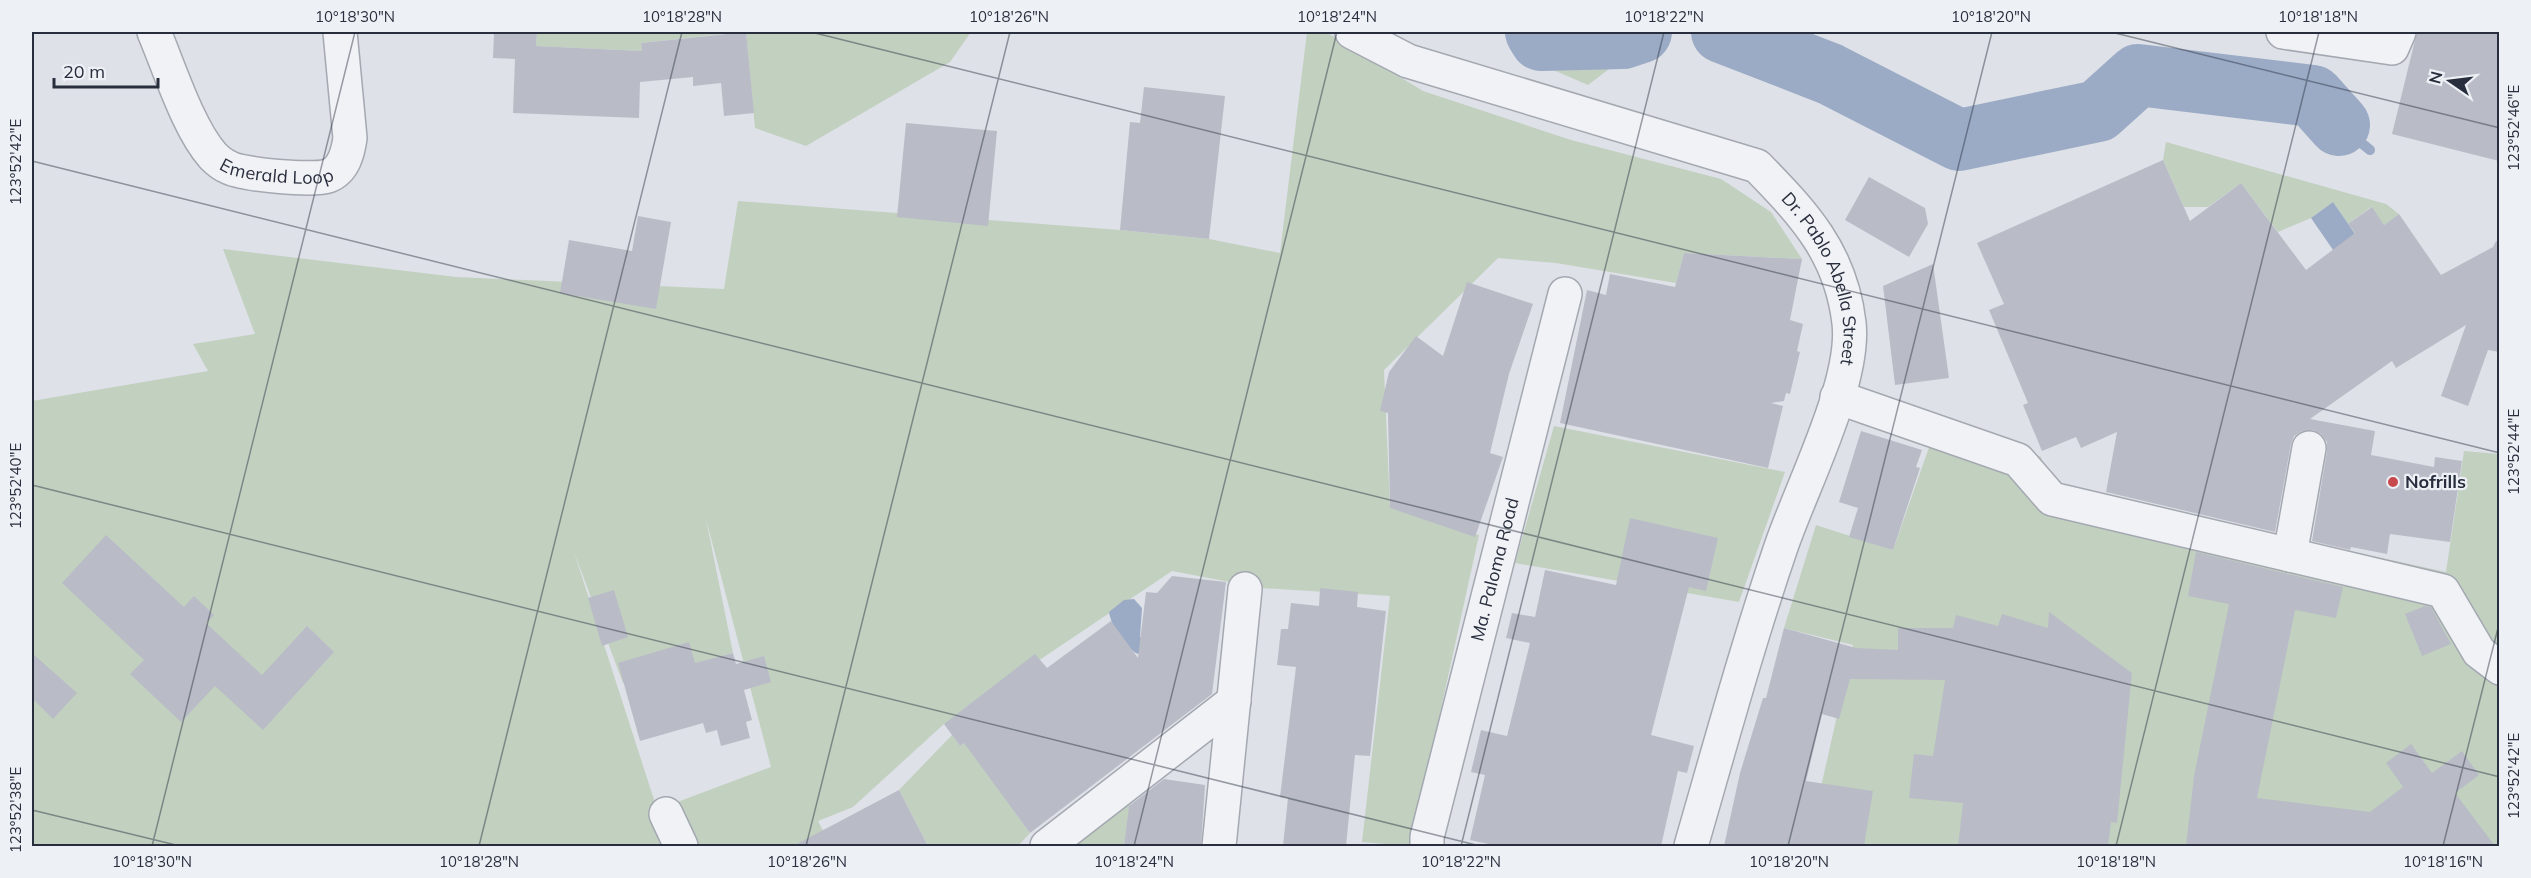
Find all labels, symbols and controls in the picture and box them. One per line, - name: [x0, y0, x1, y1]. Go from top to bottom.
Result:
- text: 10°18'30"N: [315, 7, 395, 26]
- text: 10°18'28"N: [642, 7, 722, 26]
- text: 10°18'26"N: [969, 7, 1049, 26]
- text: 10°18'24"N: [1297, 7, 1377, 26]
- text: 10°18'22"N: [1624, 7, 1704, 26]
- text: 10°18'20"N: [1951, 7, 2031, 26]
- text: 10°18'18"N: [2278, 7, 2358, 26]
- scale bar: [54, 51, 158, 89]
- north arrow: [2420, 51, 2480, 111]
- text: 20 m: [63, 60, 105, 83]
- text: N: [2424, 69, 2447, 86]
- text: 123°52'46"E: [2504, 85, 2523, 171]
- text: 123°52'42"E: [6, 119, 25, 205]
- street label: Emerald Loop: [216, 153, 337, 189]
- street label: Dr. Pablo Abella Street: [1777, 187, 1862, 368]
- text: 123°52'44"E: [2504, 409, 2523, 495]
- text: 123°52'40"E: [6, 443, 25, 529]
- place label: Nofrills: [2405, 470, 2466, 493]
- marker: Nofrills: [2386, 475, 2400, 489]
- street label: Ma. Paloma Road: [1465, 495, 1524, 644]
- text: 123°52'42"E: [2504, 733, 2523, 819]
- text: 123°52'38"E: [6, 767, 25, 853]
- text: 10°18'30"N: [112, 852, 192, 871]
- text: 10°18'28"N: [439, 852, 519, 871]
- text: 10°18'26"N: [767, 852, 847, 871]
- text: 10°18'24"N: [1094, 852, 1174, 871]
- text: 10°18'22"N: [1421, 852, 1501, 871]
- text: 10°18'20"N: [1749, 852, 1829, 871]
- text: 10°18'18"N: [2076, 852, 2156, 871]
- text: 10°18'16"N: [2403, 852, 2483, 871]

